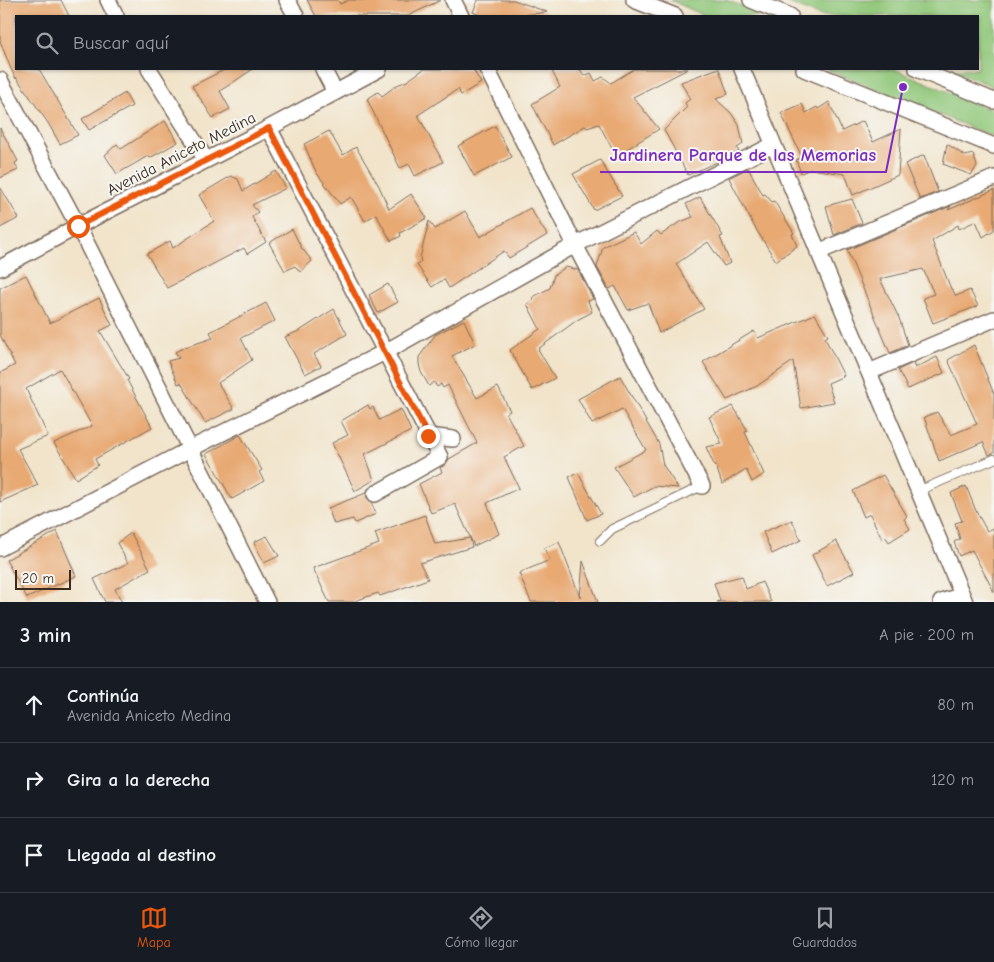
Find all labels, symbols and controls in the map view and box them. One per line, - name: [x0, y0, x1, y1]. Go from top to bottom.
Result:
- search box: [15, 15, 979, 70]
- icon: search: [33, 29, 61, 57]
- text: Buscar aquí: [73, 32, 169, 54]
- street label: Avenida Aniceto Medina: [104, 109, 259, 199]
- callout: Jardinera Parque de las Memorias: [600, 139, 886, 172]
- text: Jardinera Parque de las Memorias: [610, 145, 877, 166]
- route start: [67, 215, 90, 238]
- route end: [417, 425, 440, 448]
- scale bar: [15, 567, 71, 590]
- text: 20 m: [22, 570, 54, 587]
- text: 3 min: [20, 623, 71, 647]
- text: A pie · 200 m: [879, 626, 974, 644]
- text: Continúa: [67, 685, 139, 707]
- icon: ahead: [20, 691, 48, 719]
- text: 80 m: [937, 696, 974, 714]
- text: Avenida Aniceto Medina: [67, 707, 231, 725]
- icon: right: [20, 766, 48, 794]
- text: Gira a la derecha: [67, 769, 210, 791]
- text: 120 m: [931, 771, 974, 789]
- icon: arrive: [20, 841, 48, 869]
- text: Llegada al destino: [67, 844, 216, 866]
- tab: Mapa: [137, 904, 171, 951]
- tab: Cómo llegar: [445, 904, 518, 951]
- tab: Guardados: [792, 904, 857, 951]

